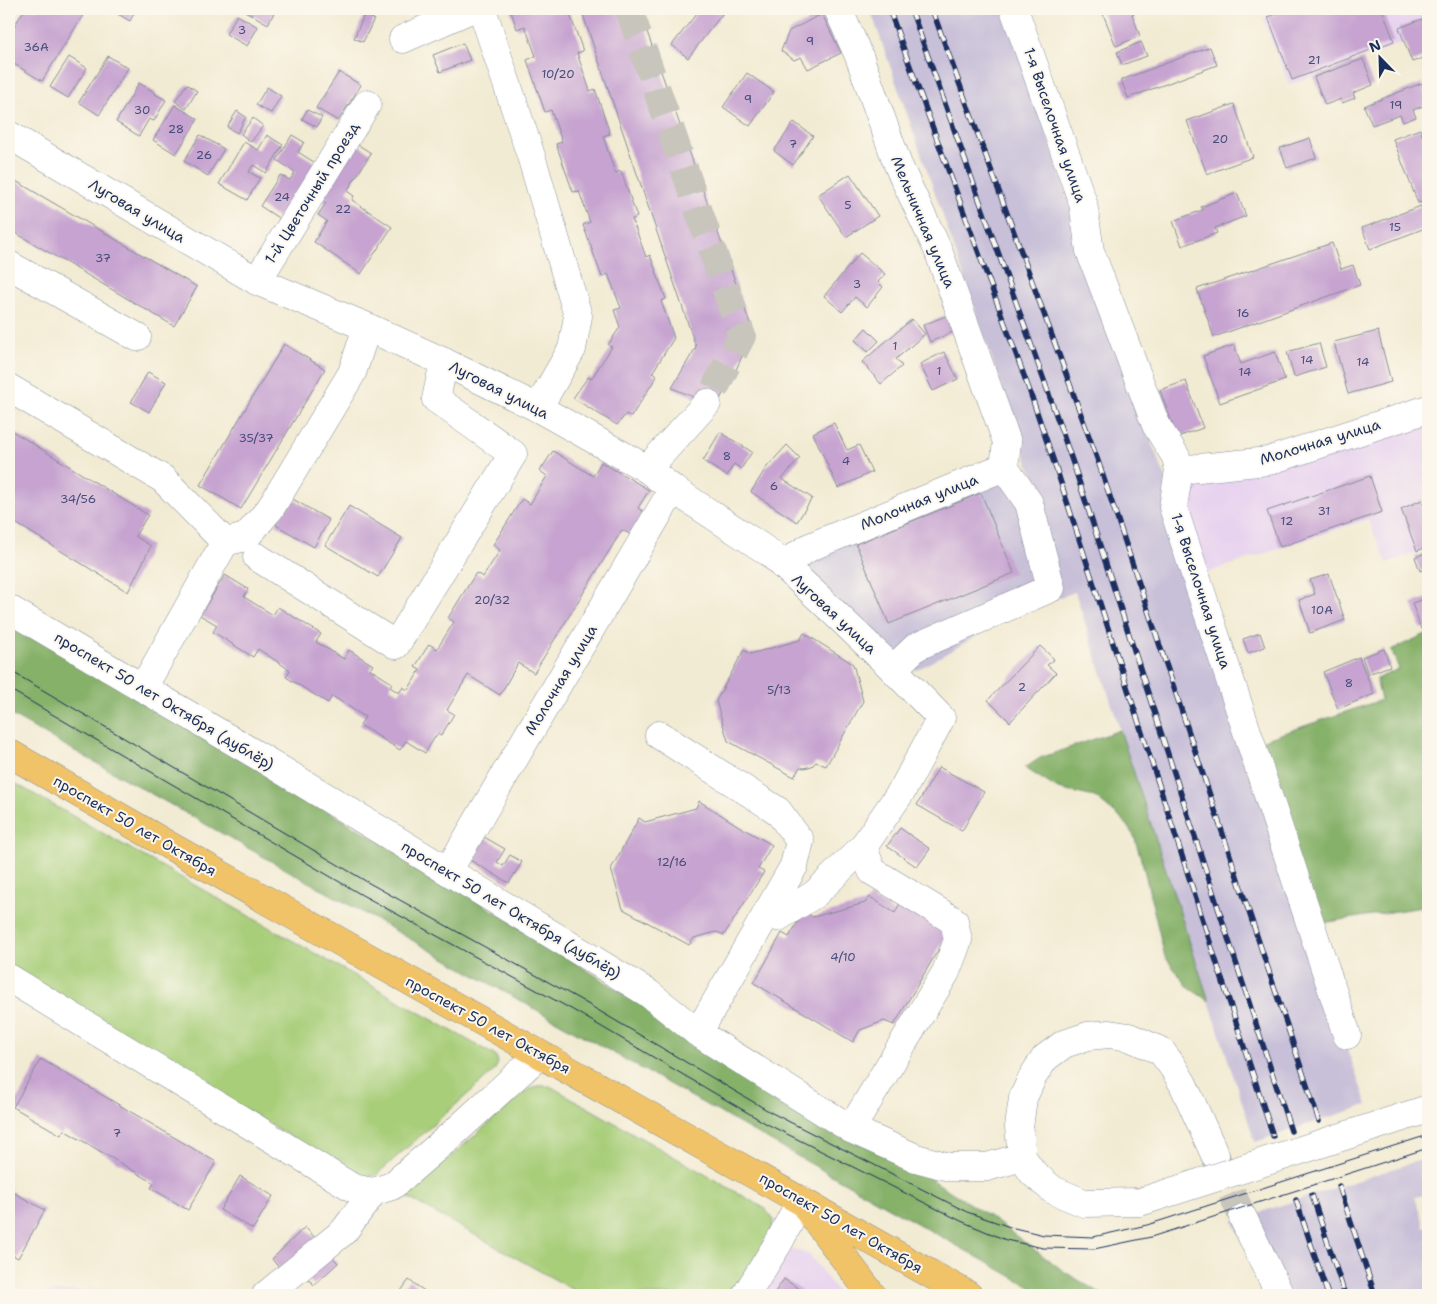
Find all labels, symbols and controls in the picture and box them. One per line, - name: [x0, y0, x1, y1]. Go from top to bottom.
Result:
- house number: 3: [238, 22, 246, 38]
- north arrow: [1354, 32, 1404, 82]
- house number: 9: [806, 33, 814, 49]
- text: N: [1366, 36, 1384, 56]
- house number: 36А: [23, 39, 49, 55]
- street label: 1-я Выселочная улица: [1019, 45, 1091, 206]
- house number: 21: [1308, 52, 1320, 68]
- house number: 10/20: [541, 66, 575, 82]
- house number: 9: [744, 91, 752, 107]
- house number: 19: [1390, 97, 1402, 113]
- house number: 30: [134, 102, 150, 118]
- street label: 1-й Цветочный проезд: [260, 118, 364, 268]
- house number: 28: [168, 121, 184, 137]
- house number: 20: [1212, 131, 1228, 147]
- house number: 7: [789, 136, 797, 152]
- house number: 26: [196, 147, 212, 163]
- street label: Мельничная улица: [886, 153, 960, 292]
- street label: Луговая улица: [85, 174, 190, 248]
- house number: 24: [274, 189, 290, 205]
- house number: 5: [844, 197, 852, 213]
- house number: 22: [335, 201, 351, 217]
- house number: 15: [1389, 219, 1401, 235]
- house number: 37: [95, 250, 111, 266]
- house number: 3: [853, 276, 861, 292]
- house number: 16: [1236, 305, 1250, 321]
- house number: 1: [892, 338, 898, 354]
- house number: 14: [1301, 352, 1313, 368]
- house number: 14: [1357, 354, 1369, 370]
- street label: Луговая улица: [446, 356, 553, 424]
- house number: 1: [936, 363, 942, 379]
- house number: 14: [1239, 364, 1251, 380]
- street label: Молочная улица: [1257, 414, 1384, 470]
- house number: 35/37: [238, 430, 274, 446]
- house number: 8: [723, 448, 731, 464]
- house number: 4: [842, 453, 850, 469]
- street label: Молочная улица: [857, 469, 982, 535]
- house number: 6: [770, 478, 778, 494]
- house number: 34/56: [60, 491, 96, 507]
- house number: 31: [1318, 503, 1330, 519]
- street label: 1-я Выселочная улица: [1166, 511, 1236, 672]
- house number: 12: [1281, 513, 1293, 529]
- street label: Луговая улица: [787, 569, 881, 659]
- house number: 20/32: [474, 592, 510, 608]
- house number: 10А: [1311, 602, 1333, 618]
- street label: Молочная улица: [520, 621, 602, 739]
- street label: проспект 50 лет Октября (дублёр): [51, 627, 277, 775]
- house number: 8: [1345, 675, 1353, 691]
- house number: 2: [1018, 679, 1026, 695]
- house number: 5/13: [767, 682, 791, 698]
- street label: проспект 50 лет Октября: [50, 771, 220, 881]
- street label: проспект 50 лет Октября (дублёр): [398, 836, 624, 984]
- house number: 12/16: [657, 854, 687, 870]
- house number: 4/10: [830, 949, 856, 965]
- street label: проспект 50 лет Октября: [402, 971, 574, 1079]
- house number: 7: [113, 1125, 121, 1141]
- street label: проспект 50 лет Октября: [756, 1168, 926, 1278]

